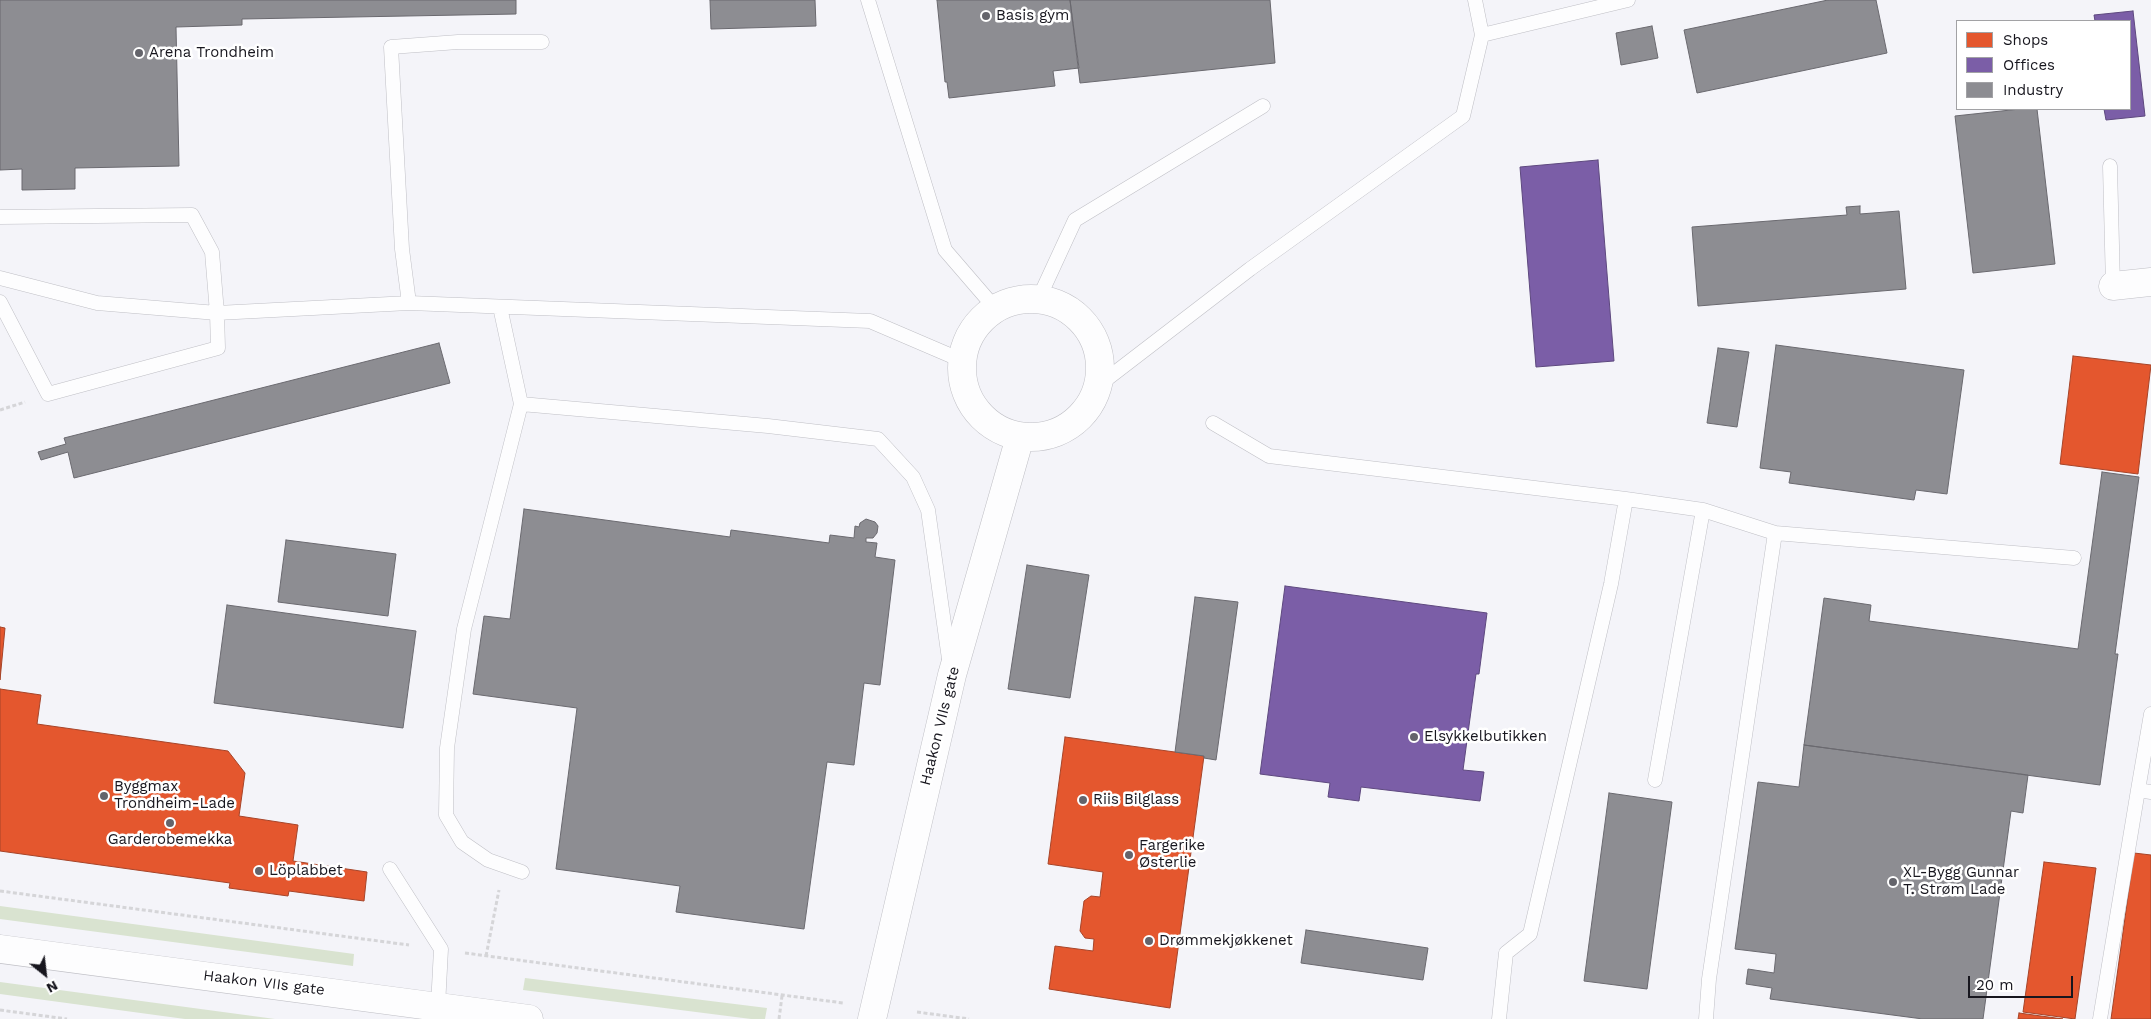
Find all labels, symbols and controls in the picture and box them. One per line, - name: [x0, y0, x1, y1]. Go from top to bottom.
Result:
- place label: Basis gym: [996, 7, 1069, 25]
- marker: Basis gym: [980, 10, 992, 22]
- legend: [1956, 20, 2131, 110]
- text: Shops: [2003, 31, 2048, 49]
- place label: Arena Trondheim: [149, 44, 274, 62]
- marker: Arena Trondheim: [133, 47, 145, 59]
- text: Offices: [2003, 56, 2055, 74]
- text: Industry: [2003, 81, 2063, 99]
- street label: Haakon VIIs gate: [916, 665, 964, 787]
- place label: Elsykkelbutikken: [1424, 728, 1547, 746]
- marker: Elsykkelbutikken: [1408, 731, 1420, 743]
- place label: Byggmax Trondheim-Lade: [114, 778, 235, 813]
- marker: Byggmax Trondheim-Lade: [98, 790, 110, 802]
- place label: Riis Bilglass: [1093, 791, 1179, 809]
- marker: Riis Bilglass: [1077, 794, 1089, 806]
- marker: Garderobemekka: [164, 817, 176, 829]
- place label: Garderobemekka: [108, 831, 232, 849]
- place label: Fargerike Østerlie: [1139, 837, 1205, 872]
- marker: Fargerike Østerlie: [1123, 849, 1135, 861]
- place label: Löplabbet: [269, 862, 343, 880]
- place label: XL-Bygg Gunnar T. Strøm Lade: [1903, 864, 2019, 899]
- marker: Löplabbet: [253, 865, 265, 877]
- marker: XL-Bygg Gunnar T. Strøm Lade: [1887, 876, 1899, 888]
- place label: Drømmekjøkkenet: [1159, 932, 1293, 950]
- marker: Drømmekjøkkenet: [1143, 935, 1155, 947]
- north arrow: [20, 949, 70, 999]
- scale bar: [1971, 966, 2076, 998]
- street label: Haakon VIIs gate: [202, 967, 326, 999]
- text: 20 m: [1976, 976, 2014, 994]
- text: N: [44, 978, 61, 997]

